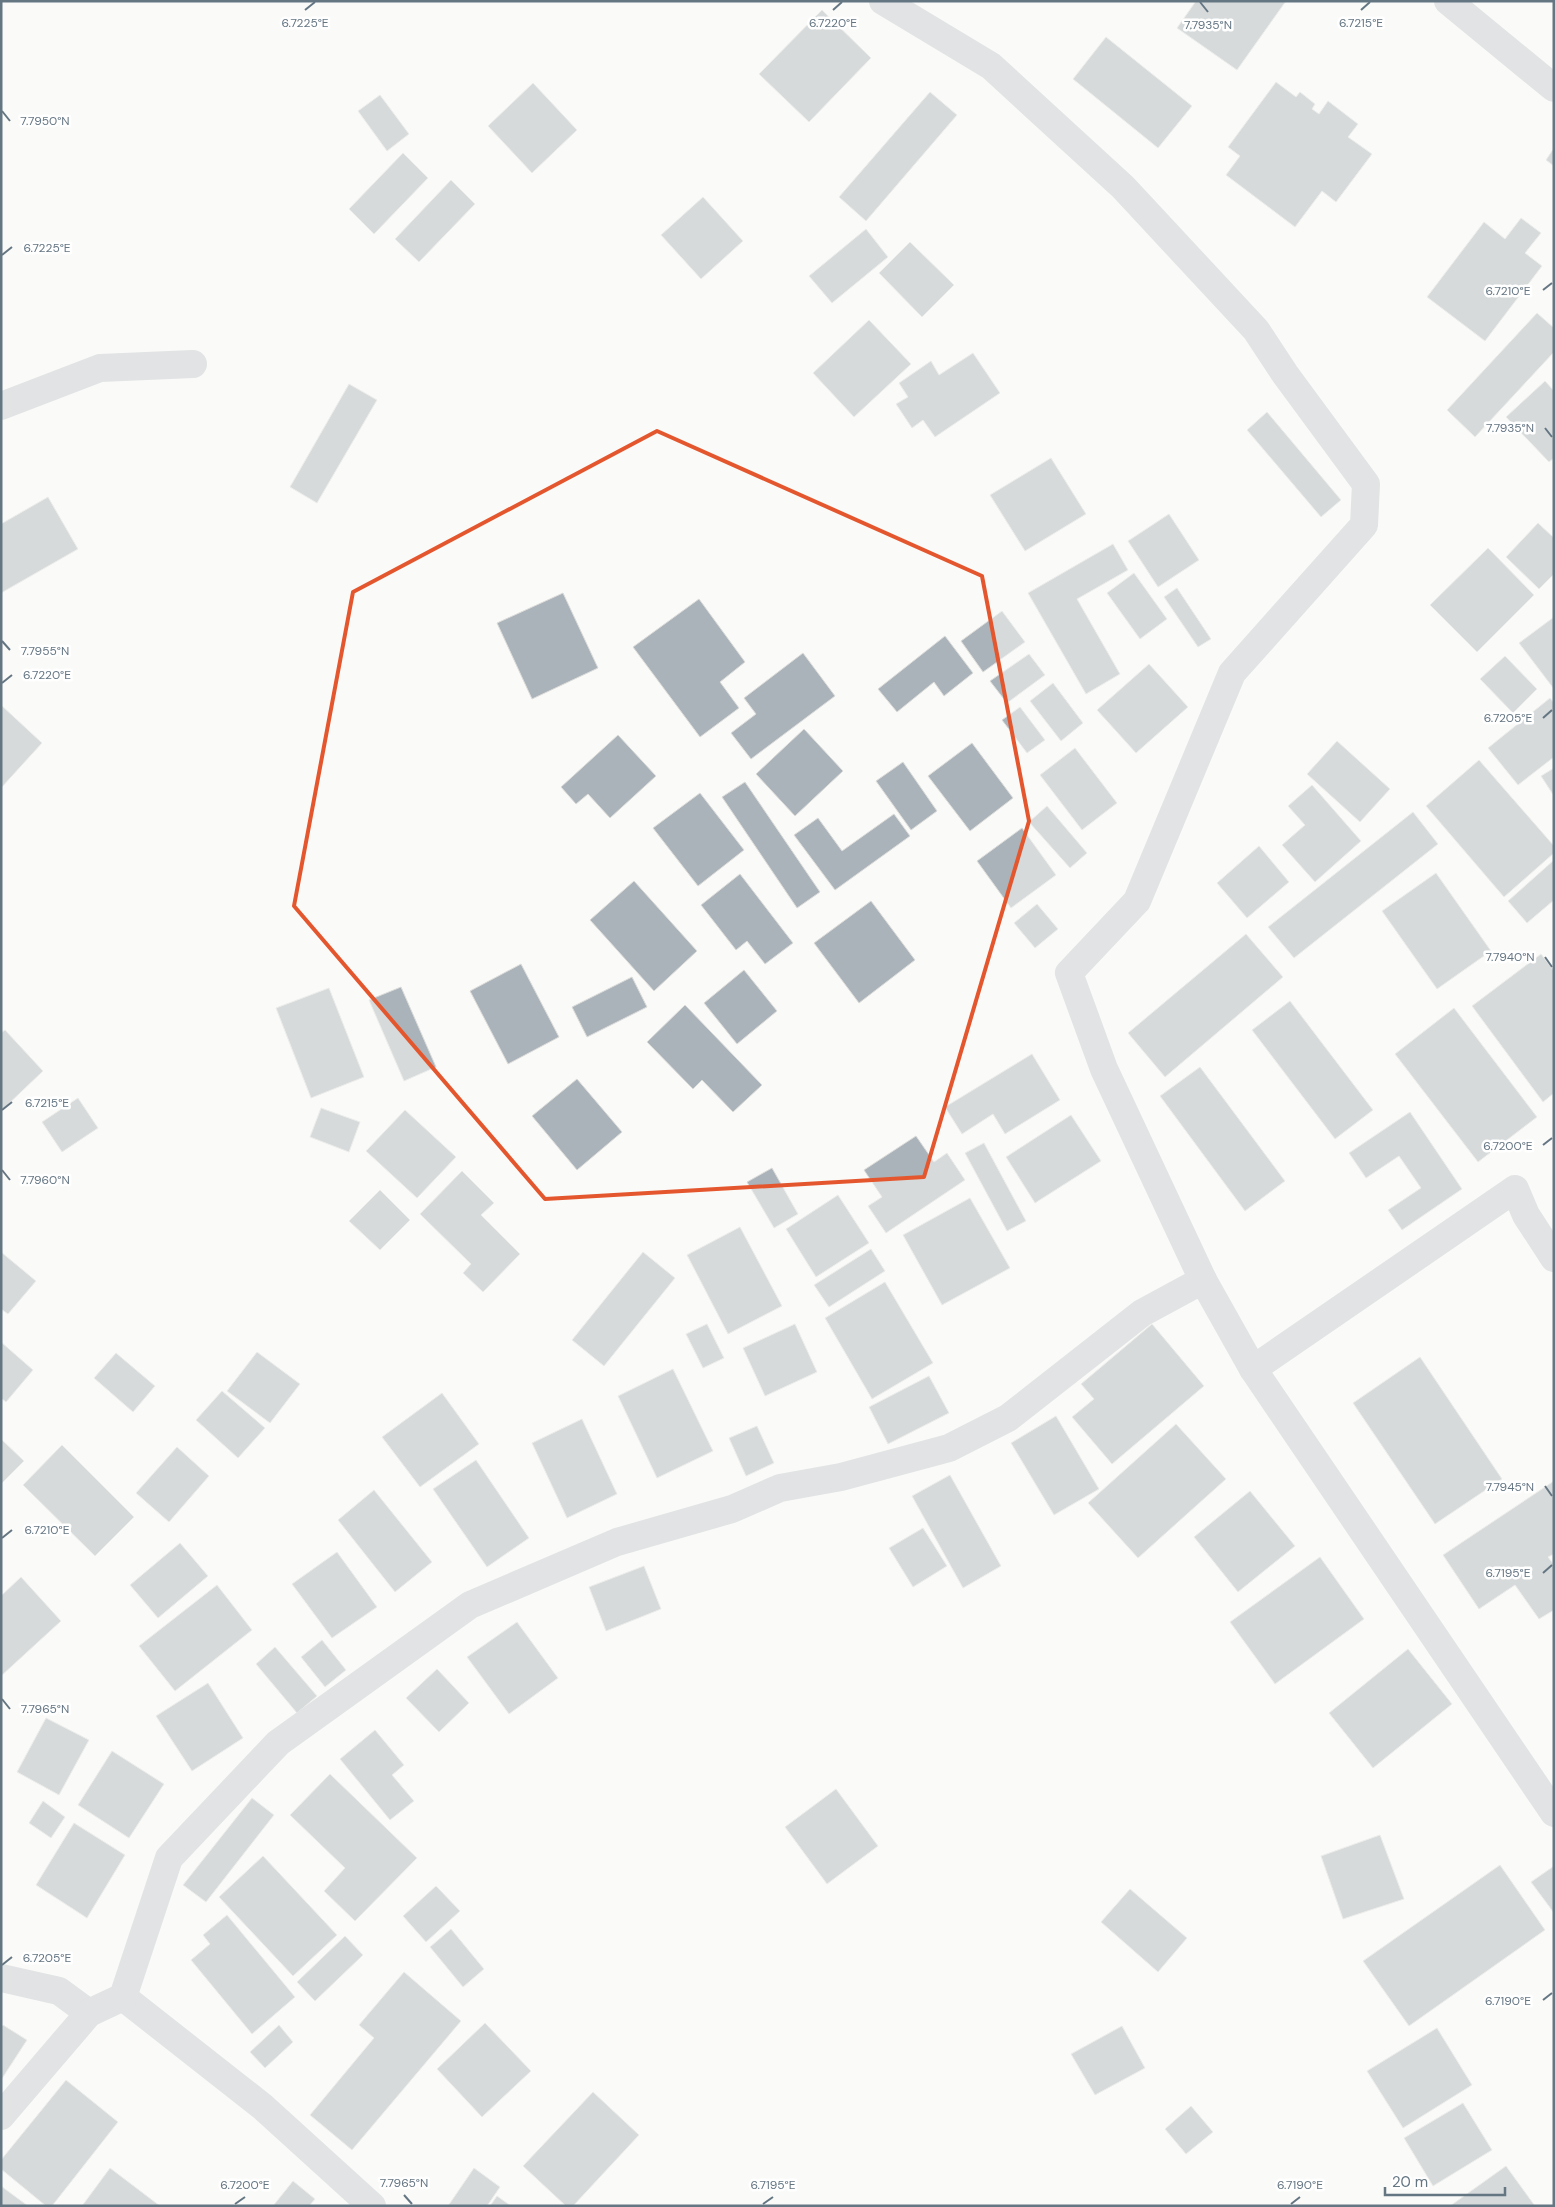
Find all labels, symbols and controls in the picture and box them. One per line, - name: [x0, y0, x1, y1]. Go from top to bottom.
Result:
- text: 6.7225°E: [281, 15, 329, 31]
- text: 6.7220°E: [809, 15, 857, 31]
- text: 6.7215°E: [1339, 15, 1383, 31]
- text: 7.7935°N: [1184, 17, 1232, 33]
- text: 7.7950°N: [20, 113, 70, 129]
- text: 6.7225°E: [23, 240, 71, 256]
- text: 6.7210°E: [1486, 283, 1531, 299]
- text: 7.7935°N: [1486, 420, 1534, 436]
- text: 7.7955°N: [21, 643, 69, 659]
- text: 6.7220°E: [23, 667, 71, 683]
- text: 6.7205°E: [1484, 710, 1532, 726]
- text: 7.7940°N: [1485, 949, 1535, 965]
- text: 6.7215°E: [25, 1095, 69, 1111]
- text: 6.7200°E: [1483, 1138, 1533, 1154]
- text: 7.7960°N: [20, 1172, 70, 1188]
- text: 7.7945°N: [1486, 1479, 1534, 1495]
- text: 6.7210°E: [25, 1522, 70, 1538]
- text: 6.7195°E: [1485, 1565, 1531, 1581]
- text: 7.7965°N: [21, 1701, 69, 1717]
- text: 6.7205°E: [23, 1950, 71, 1966]
- text: 6.7190°E: [1485, 1993, 1531, 2009]
- scale bar: [1385, 2164, 1505, 2196]
- text: 20 m: [1392, 2172, 1428, 2192]
- text: 7.7965°N: [380, 2175, 428, 2191]
- text: 6.7200°E: [220, 2177, 270, 2193]
- text: 6.7195°E: [750, 2177, 796, 2193]
- text: 6.7190°E: [1277, 2177, 1323, 2193]

